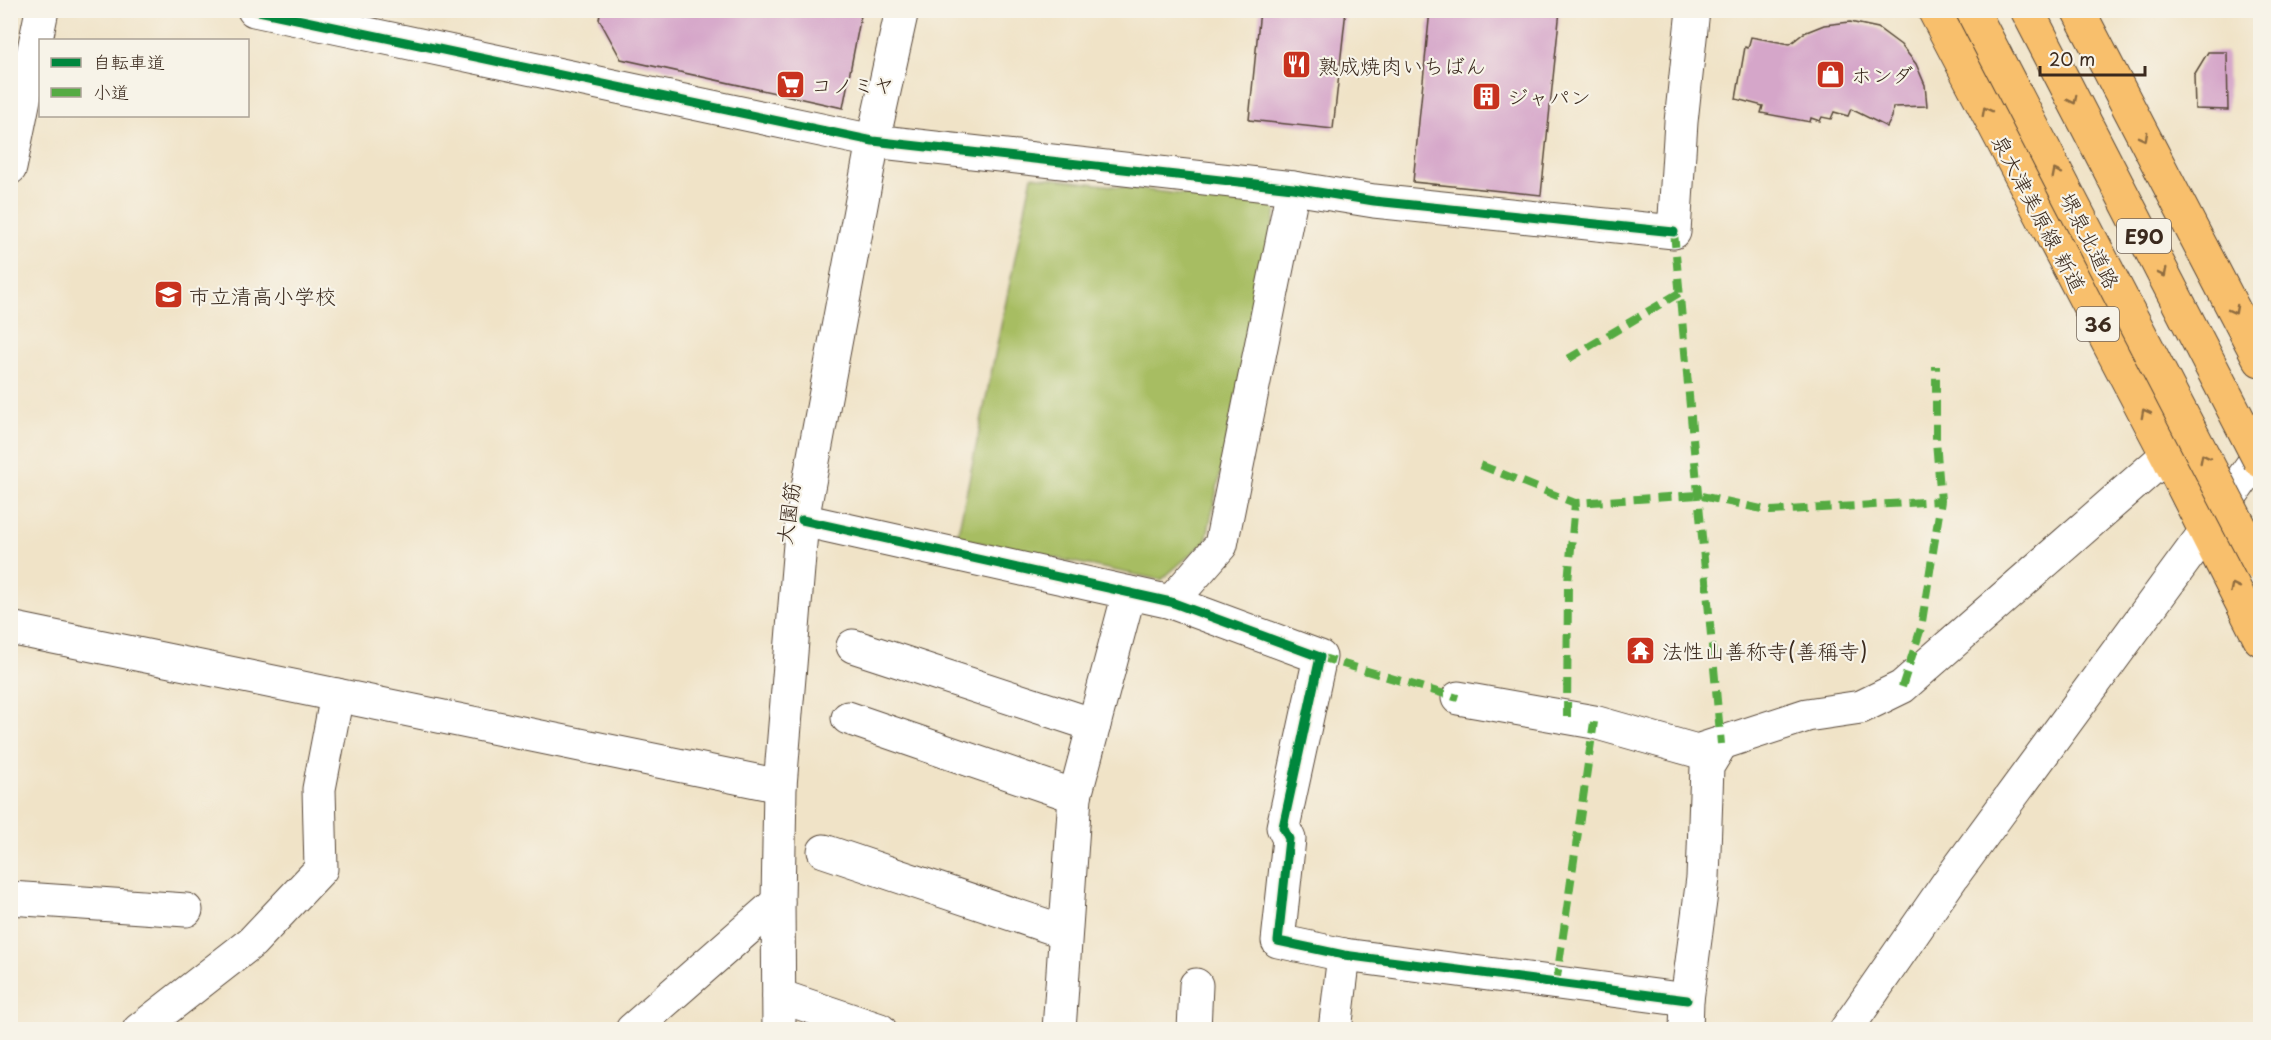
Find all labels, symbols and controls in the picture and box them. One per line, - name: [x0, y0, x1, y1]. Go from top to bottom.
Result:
- legend: [39, 39, 249, 117]
- scale bar: [2040, 39, 2145, 77]
- text: 20 m: [2049, 45, 2095, 72]
- text: 自転車道: [93, 48, 165, 75]
- restaurant icon: 熟成焼肉いちばん: [1281, 49, 1313, 81]
- place label: 熟成焼肉いちばん: [1318, 49, 1486, 81]
- shop icon: ホンダ: [1814, 58, 1846, 90]
- place label: ホンダ: [1851, 58, 1913, 90]
- supermarket icon: コノミヤ: [774, 68, 806, 100]
- place label: コノミヤ: [811, 68, 895, 100]
- text: 小道: [93, 78, 129, 105]
- building icon: ジャパン: [1470, 80, 1502, 112]
- place label: ジャパン: [1507, 80, 1591, 112]
- one-way arrow: [2066, 93, 2077, 104]
- one-way arrow: [1982, 106, 1993, 117]
- street label: 泉大津美原線 新道: [1985, 128, 2095, 298]
- one-way arrow: [2137, 131, 2148, 141]
- one-way arrow: [2052, 169, 2063, 179]
- street label: 堺泉北道路: [2053, 186, 2129, 294]
- road number: E90: [2117, 219, 2171, 253]
- one-way arrow: [2156, 266, 2167, 277]
- school or university icon: 市立清高小学校: [152, 279, 184, 311]
- place label: 市立清高小学校: [189, 279, 336, 311]
- one-way arrow: [2227, 304, 2239, 315]
- road number: 36: [2077, 307, 2119, 341]
- one-way arrow: [2141, 409, 2152, 420]
- one-way arrow: [2200, 453, 2212, 464]
- street label: 大園筋: [767, 480, 807, 546]
- one-way arrow: [2230, 582, 2242, 593]
- temple icon: 法性山善称寺(善稱寺): [1625, 634, 1657, 666]
- place label: 法性山善称寺(善稱寺): [1662, 634, 1868, 666]

